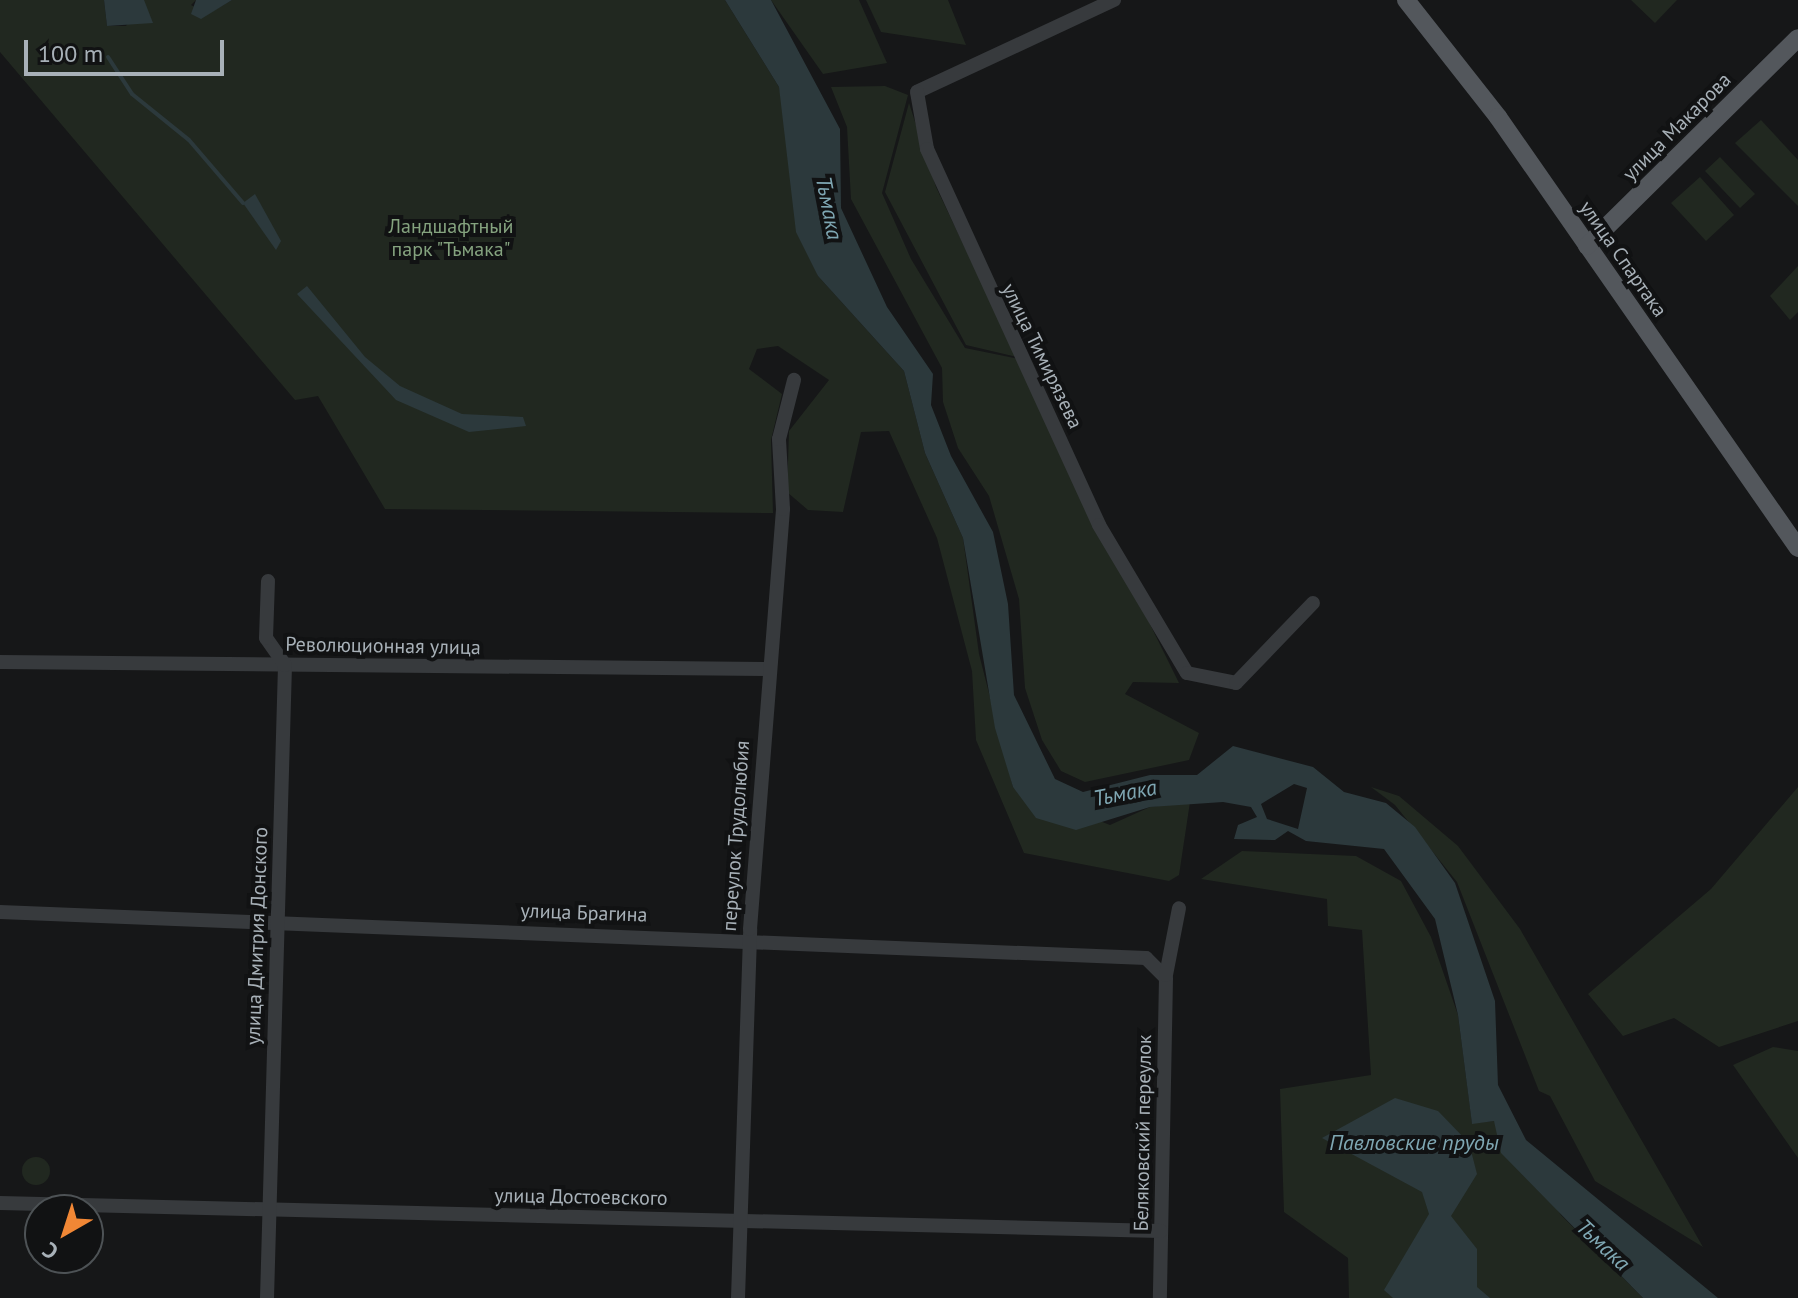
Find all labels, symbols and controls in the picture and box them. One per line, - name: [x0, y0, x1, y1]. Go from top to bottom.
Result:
- scale bar: [28, 24, 228, 74]
- text: 100 m: [38, 38, 103, 69]
- street label: улица Макарова: [1618, 68, 1736, 186]
- water label: Тьмака: [810, 174, 848, 242]
- street label: улица Спартака: [1574, 196, 1672, 322]
- park label: Ландшафтный парк "Тьмака": [389, 215, 513, 262]
- street label: улица Тимирязева: [996, 279, 1088, 433]
- street label: Революционная улица: [285, 632, 481, 660]
- street label: переулок Трудолюбия: [717, 740, 755, 932]
- water label: Тьмака: [1091, 774, 1159, 812]
- street label: улица Дмитрия Донского: [241, 826, 273, 1046]
- street label: улица Брагина: [520, 899, 648, 927]
- street label: Беляковский переулок: [1129, 1034, 1157, 1232]
- water label: Павловские пруды: [1329, 1130, 1499, 1156]
- street label: улица Достоевского: [494, 1183, 668, 1211]
- north arrow: [24, 1194, 104, 1274]
- water label: Тьмака: [1571, 1214, 1635, 1276]
- text: С: [37, 1236, 64, 1266]

